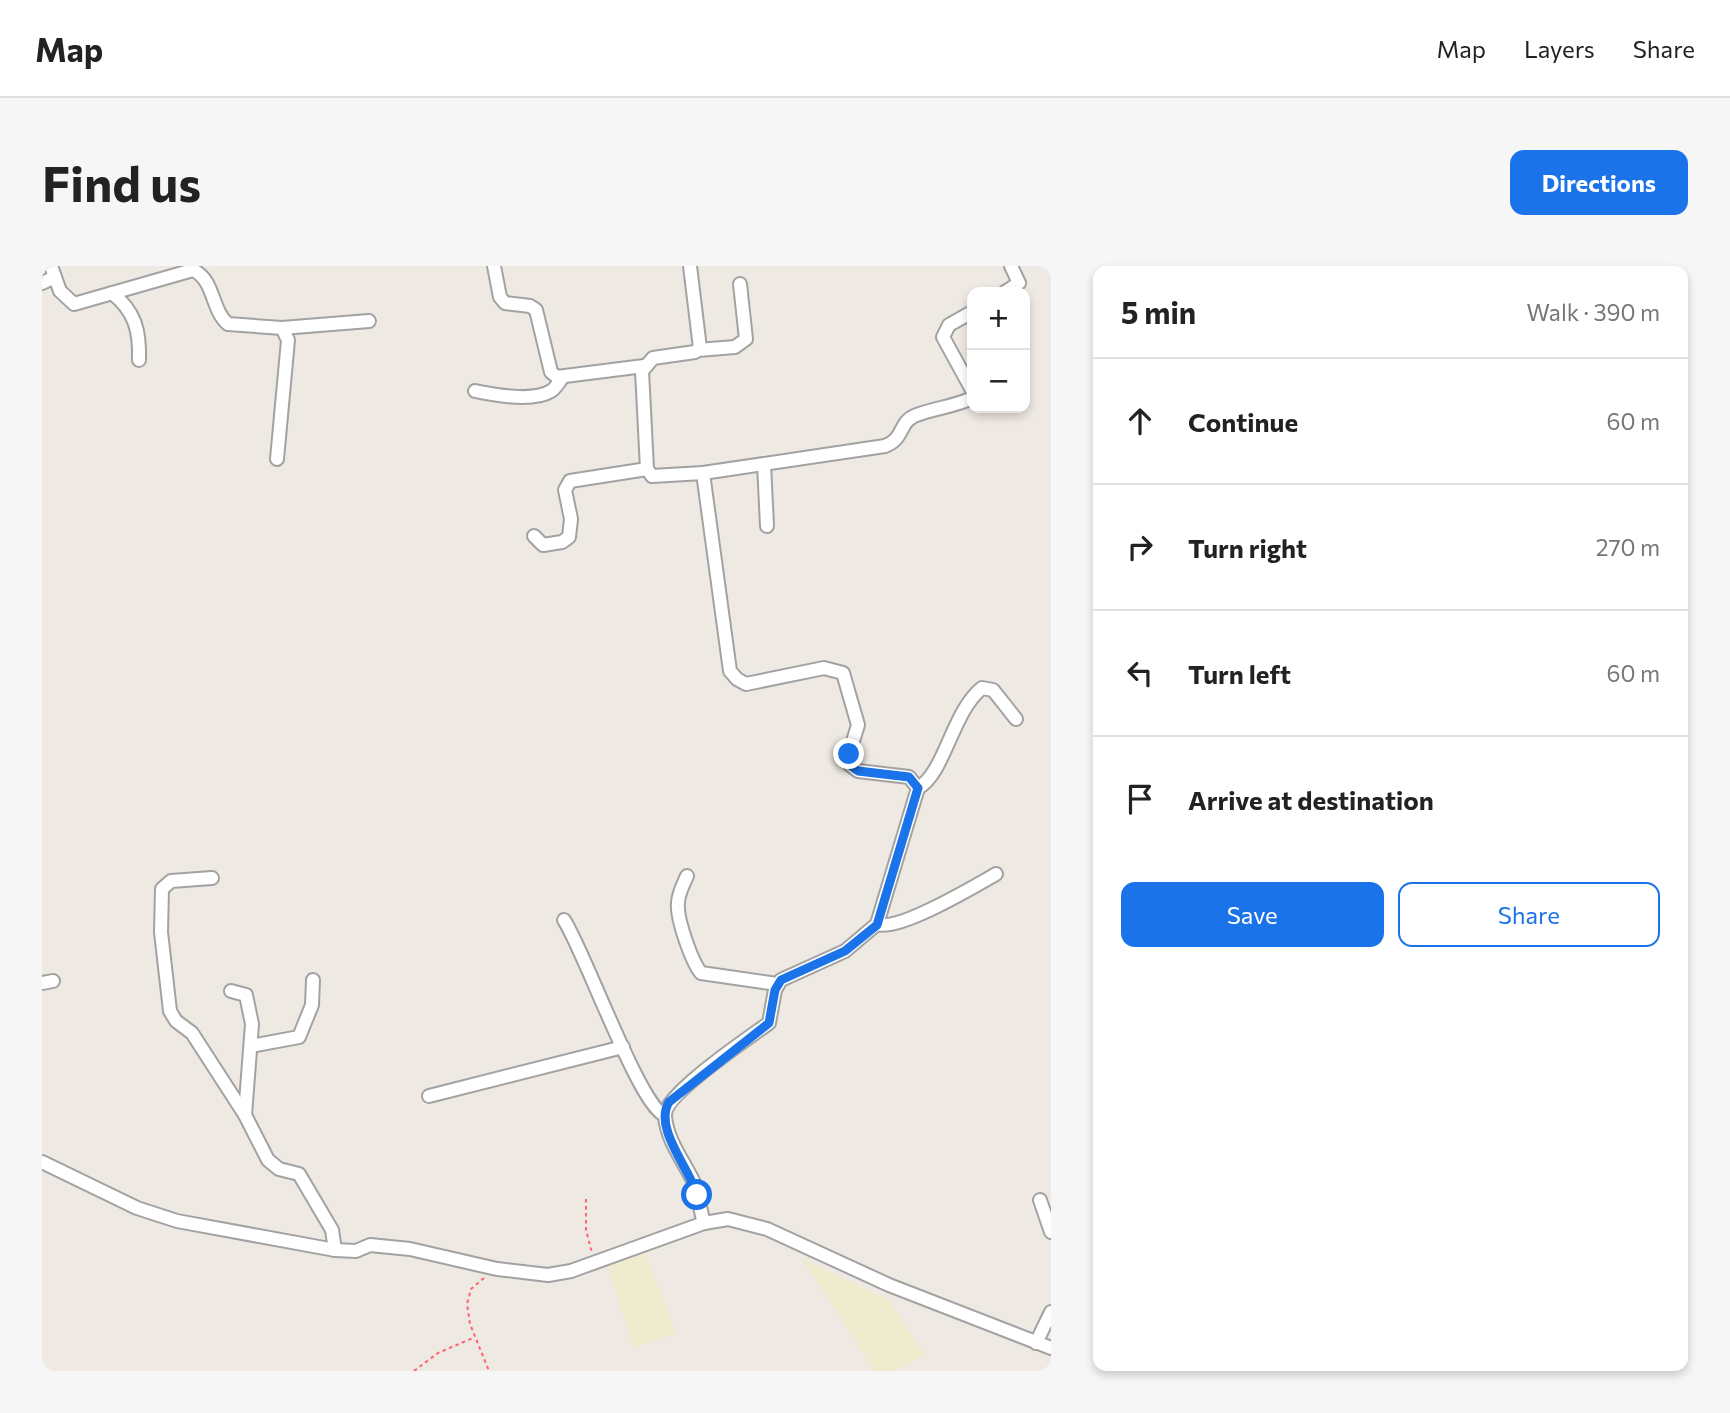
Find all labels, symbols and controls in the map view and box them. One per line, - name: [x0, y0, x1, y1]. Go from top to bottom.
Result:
- text: Map: [35, 28, 103, 69]
- text: Map: [1437, 34, 1486, 63]
- text: Layers: [1524, 34, 1595, 63]
- text: Share: [1633, 34, 1695, 63]
- button: Directions: [1510, 150, 1688, 215]
- text: Find us: [42, 152, 201, 212]
- map controls: [967, 287, 1030, 413]
- button: +: [967, 287, 1030, 350]
- text: 5 min: [1121, 293, 1196, 330]
- text: Walk · 390 m: [1527, 298, 1660, 326]
- button: −: [967, 350, 1030, 413]
- icon: ahead: [1121, 402, 1159, 440]
- text: Continue: [1188, 406, 1298, 437]
- text: 60 m: [1607, 407, 1660, 435]
- icon: right: [1121, 528, 1159, 566]
- text: Turn right: [1188, 532, 1307, 563]
- text: 270 m: [1596, 533, 1660, 561]
- icon: left: [1121, 654, 1159, 692]
- text: Turn left: [1188, 658, 1291, 689]
- text: 60 m: [1607, 659, 1660, 687]
- route end: [833, 738, 864, 769]
- icon: arrive: [1121, 780, 1159, 818]
- text: Arrive at destination: [1188, 784, 1434, 815]
- button: Save: [1121, 882, 1384, 947]
- button: Share: [1398, 882, 1660, 947]
- route start: [681, 1179, 712, 1210]

